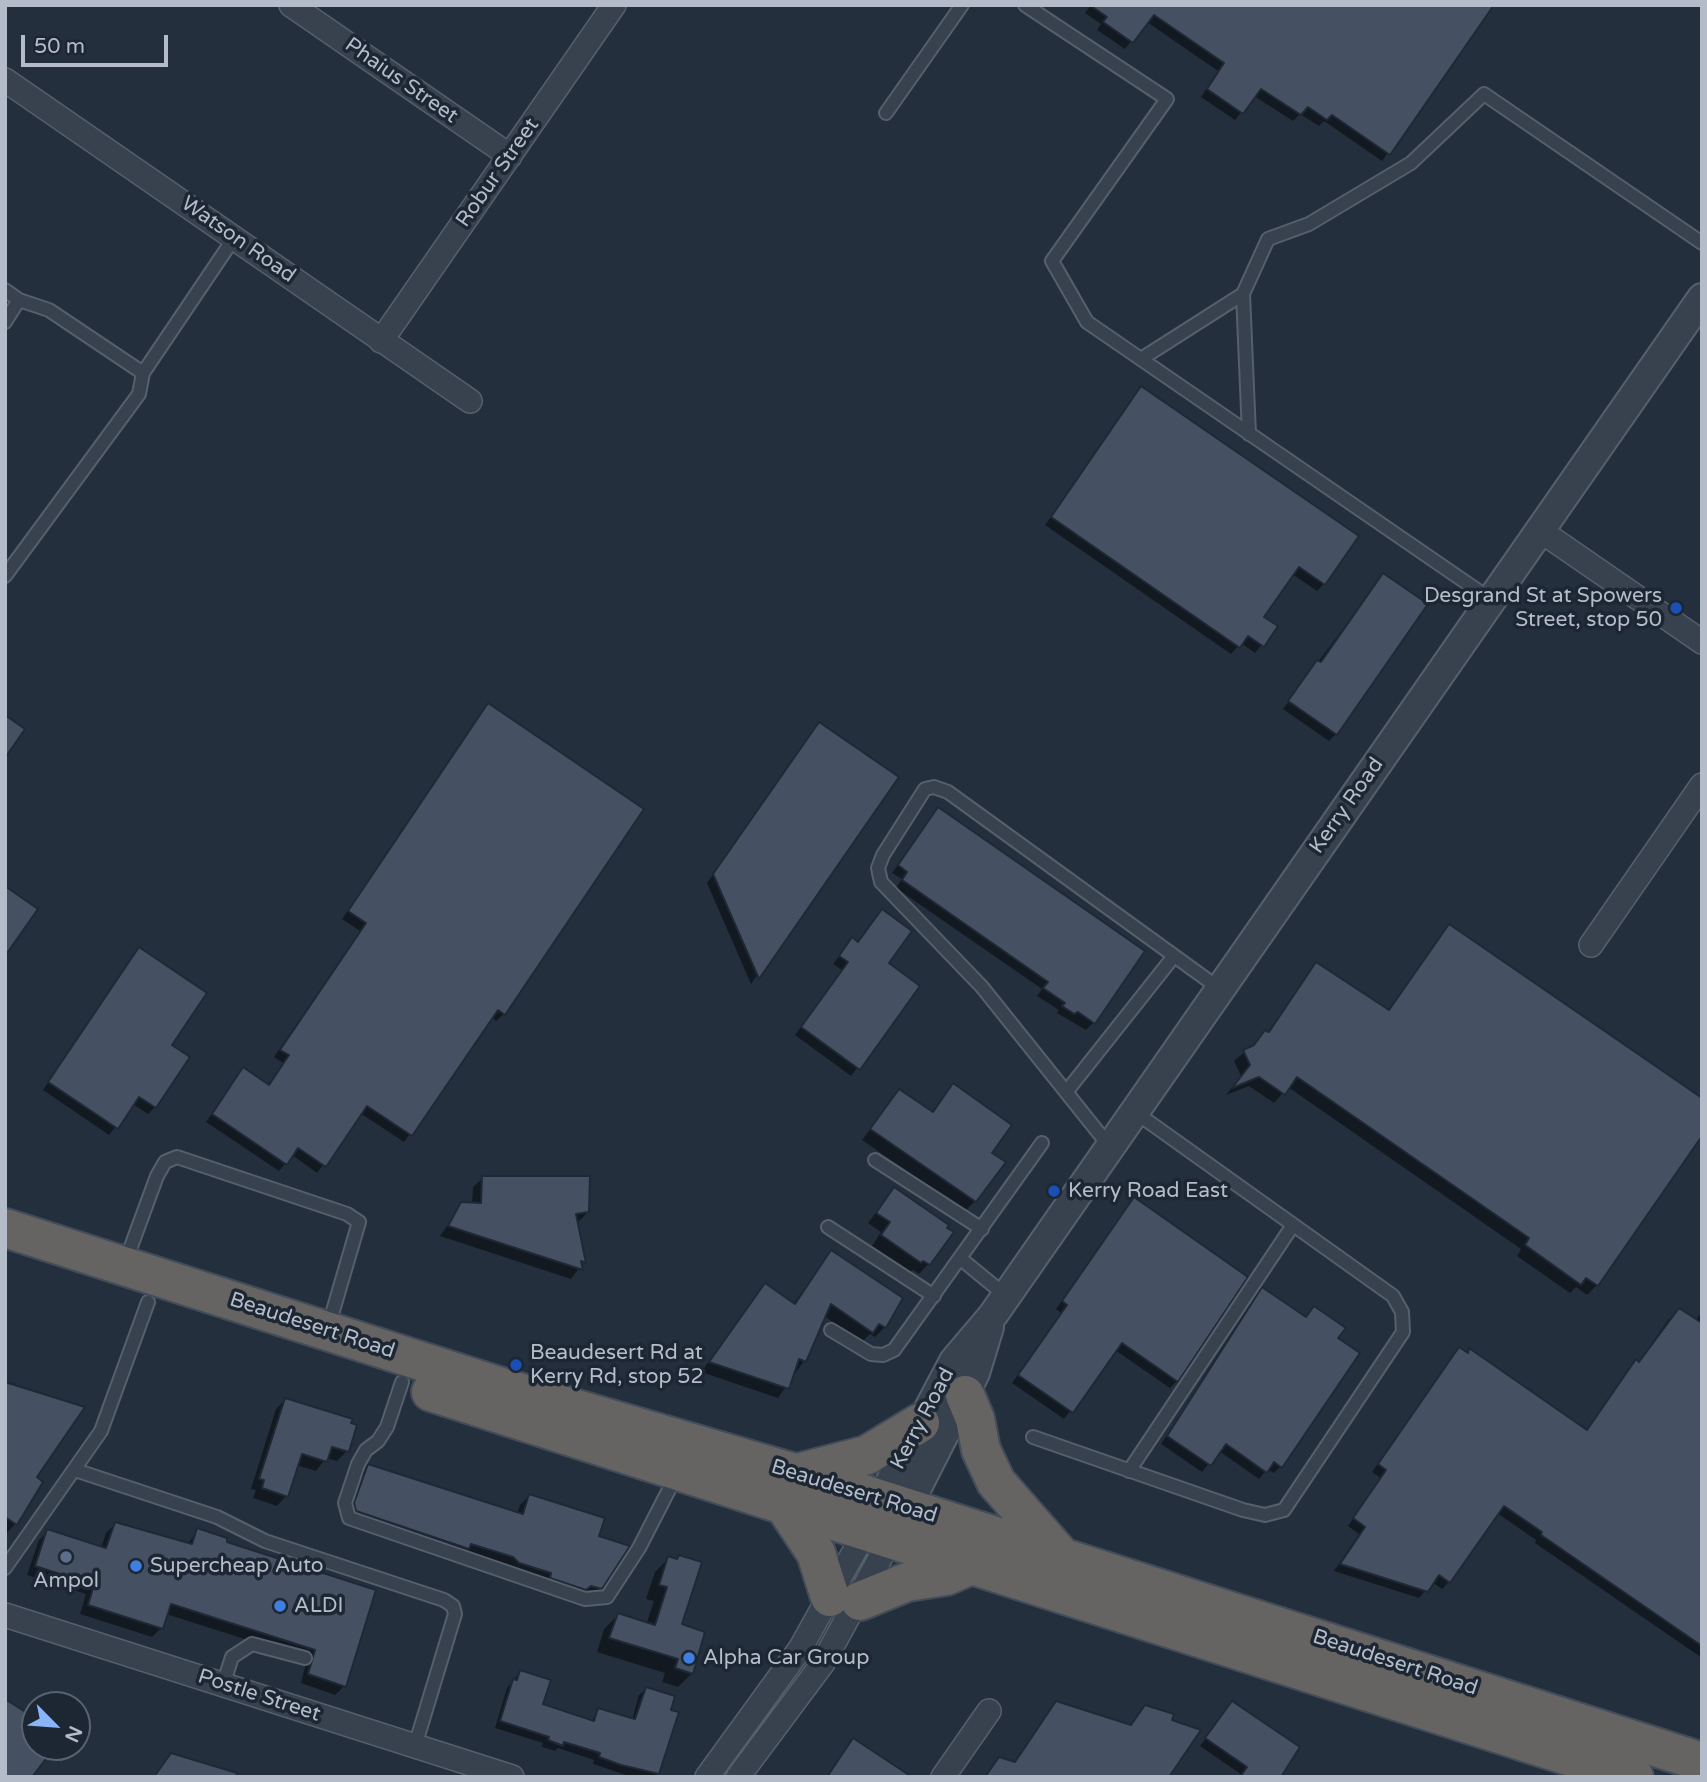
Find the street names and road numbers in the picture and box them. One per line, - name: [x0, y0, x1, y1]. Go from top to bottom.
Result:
- street label: Phaius Street: [340, 33, 462, 129]
- street label: Robur Street: [451, 114, 545, 232]
- street label: Watson Road: [176, 191, 300, 289]
- street label: Kerry Road: [1305, 753, 1389, 859]
- street label: Beaudesert Road: [226, 1287, 398, 1365]
- street label: Kerry Road: [886, 1364, 960, 1474]
- street label: Beaudesert Road: [768, 1455, 940, 1529]
- street label: Beaudesert Road: [1309, 1624, 1481, 1702]
- street label: Postle Street: [195, 1664, 323, 1728]

